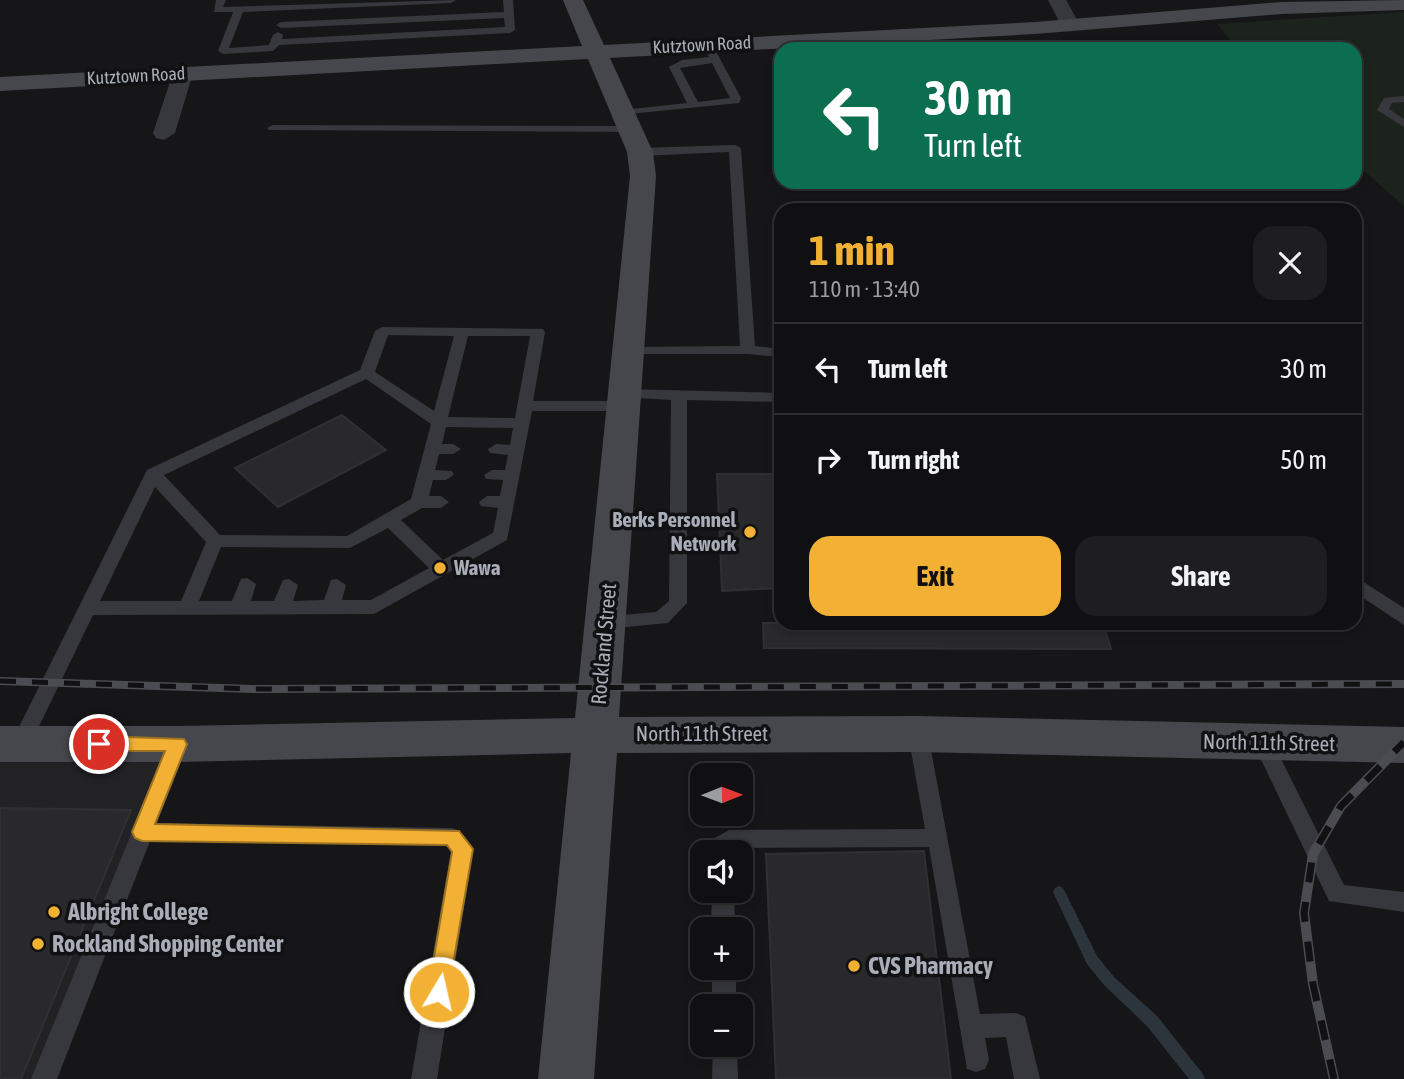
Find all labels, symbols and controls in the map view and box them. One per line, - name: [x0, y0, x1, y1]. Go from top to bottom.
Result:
- street label: Kutztown Road: [652, 31, 752, 58]
- street label: Kutztown Road: [86, 62, 186, 89]
- text: 30 m: [924, 69, 1012, 125]
- icon: left: [809, 70, 900, 161]
- text: Turn left: [924, 127, 1022, 164]
- text: 1 min: [809, 226, 895, 274]
- button: close: [1253, 226, 1327, 300]
- text: 110 m · 13:40: [809, 276, 920, 302]
- icon: left: [809, 350, 847, 388]
- text: Turn left: [868, 354, 948, 384]
- text: 30 m: [1280, 354, 1327, 384]
- icon: right: [809, 441, 847, 479]
- text: Turn right: [868, 445, 959, 475]
- text: 50 m: [1280, 445, 1327, 475]
- place label: Berks Personnel Network: [612, 507, 737, 555]
- marker: Berks Personnel Network: [742, 524, 758, 540]
- button: Exit: [809, 536, 1061, 616]
- button: Share: [1075, 536, 1327, 616]
- place label: Wawa: [453, 555, 501, 579]
- marker: Wawa: [432, 560, 448, 576]
- street label: Rockland Street: [586, 582, 620, 706]
- pin: [69, 714, 129, 774]
- street label: North 11th Street: [636, 721, 768, 745]
- icon: arrive: [80, 725, 118, 763]
- street label: North 11th Street: [1203, 729, 1335, 755]
- north arrow: [690, 763, 752, 826]
- map controls: [690, 763, 753, 1057]
- button: sound: [690, 840, 753, 903]
- place label: Albright College: [67, 898, 209, 925]
- marker: Albright College: [46, 904, 62, 920]
- button: +: [690, 917, 753, 980]
- place label: Rockland Shopping Center: [52, 930, 284, 957]
- marker: Rockland Shopping Center: [30, 936, 46, 952]
- place label: CVS Pharmacy: [868, 952, 993, 979]
- position arrow: [402, 955, 476, 1029]
- marker: CVS Pharmacy: [846, 958, 862, 974]
- button: −: [690, 994, 753, 1057]

